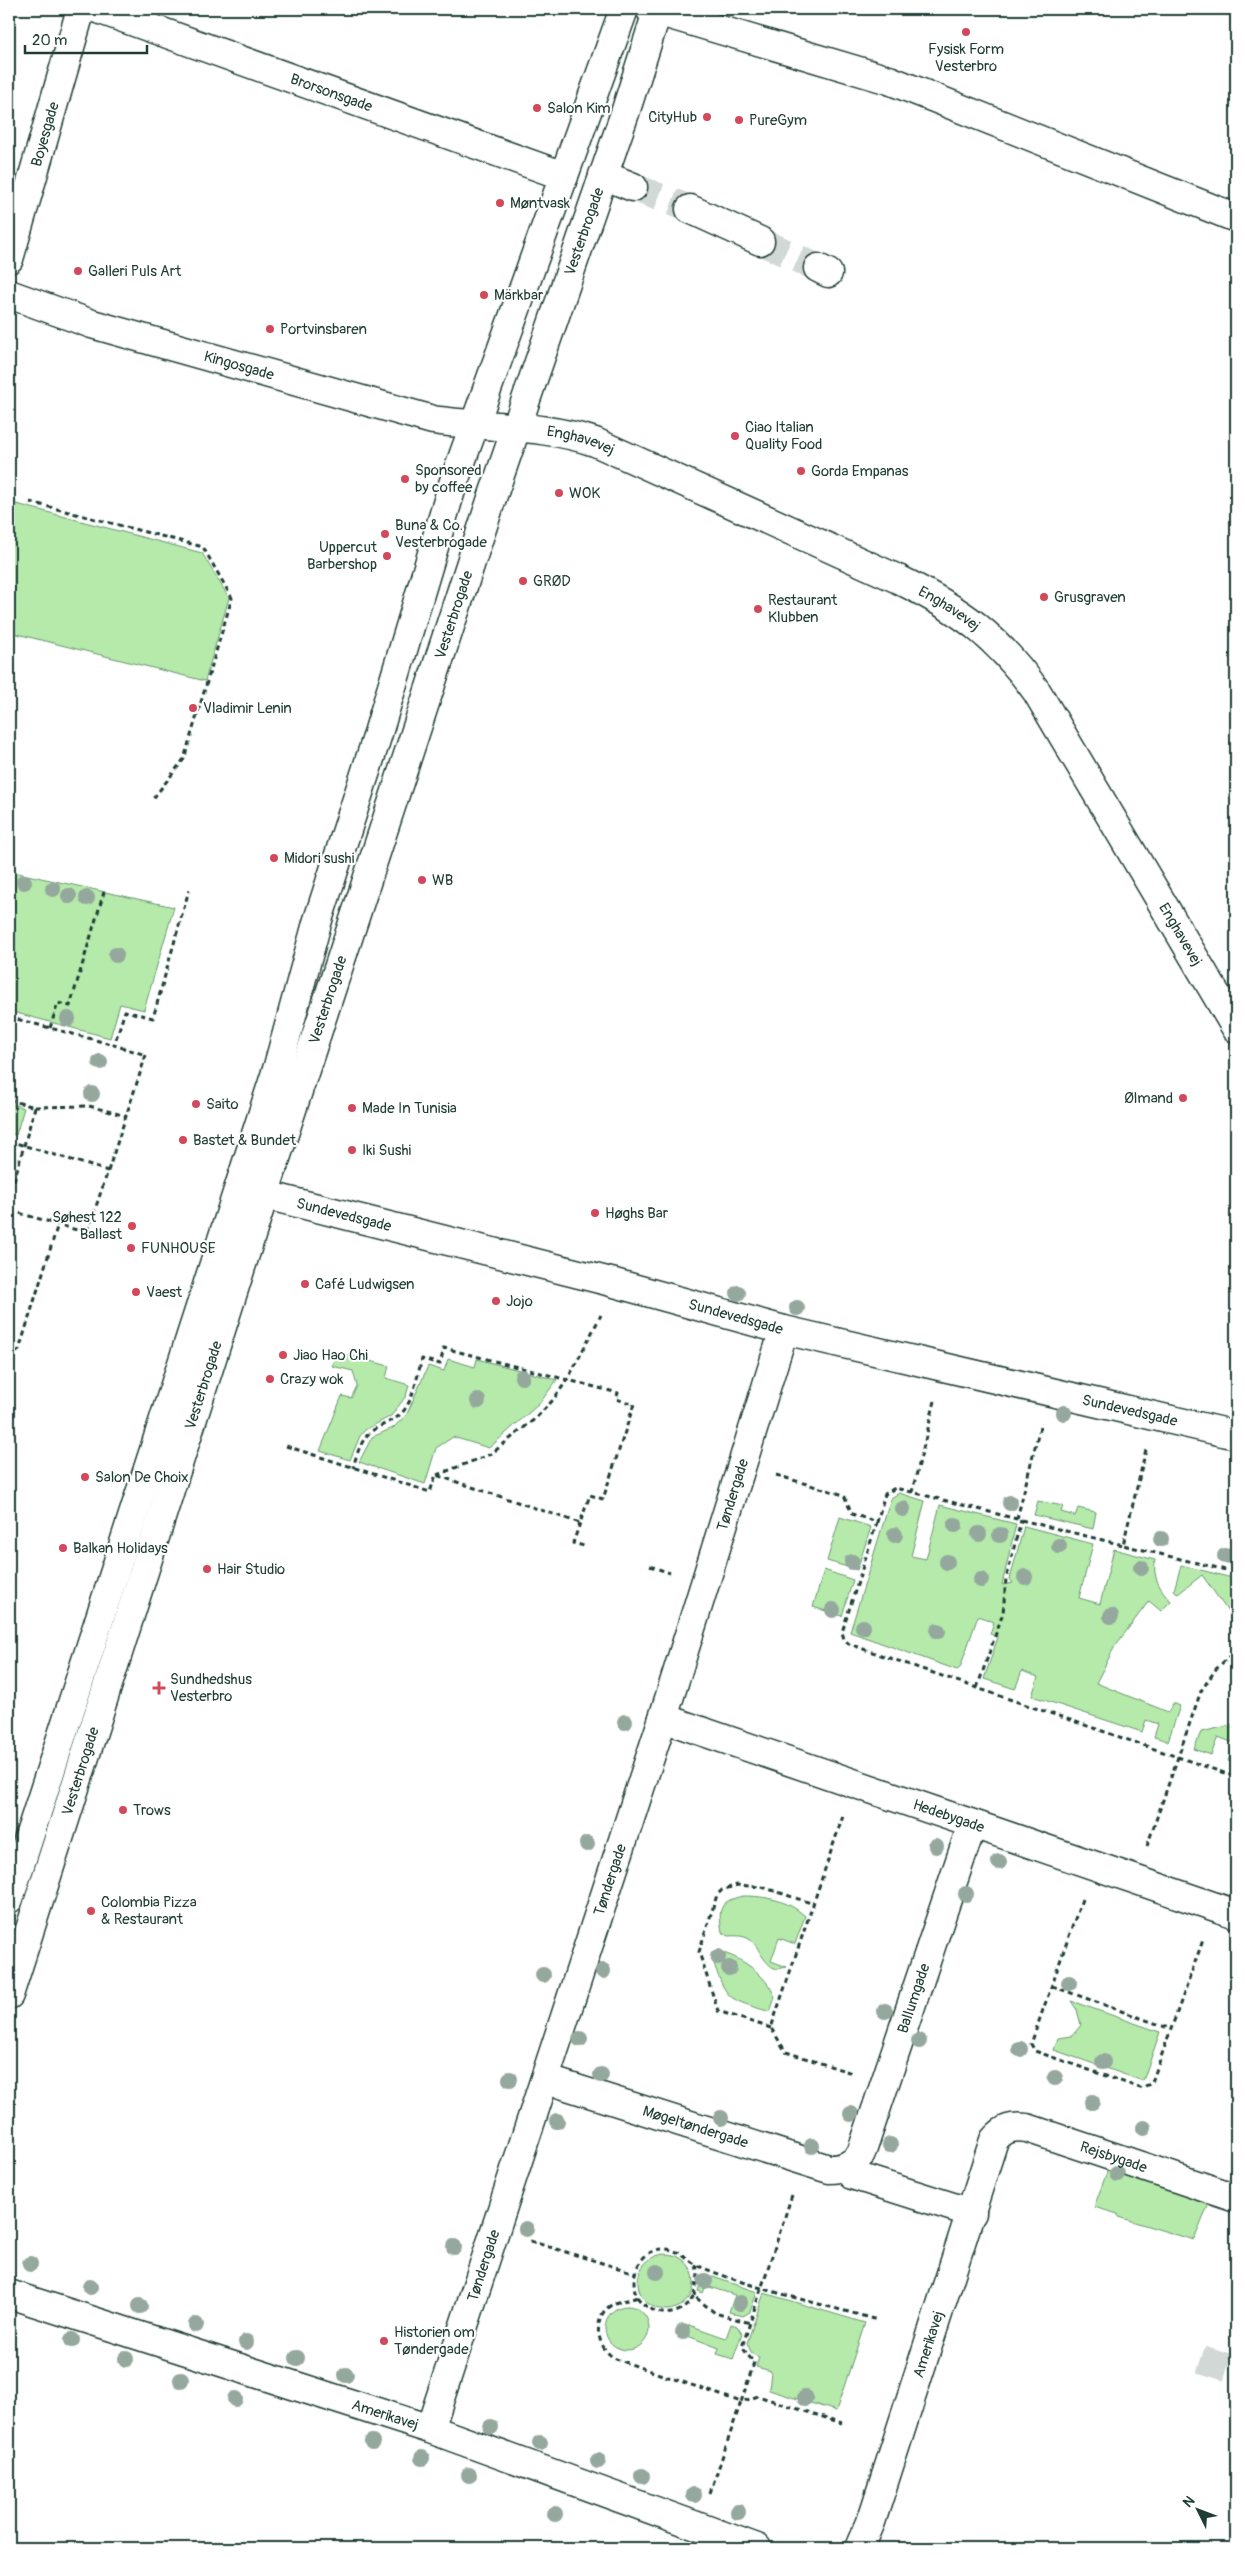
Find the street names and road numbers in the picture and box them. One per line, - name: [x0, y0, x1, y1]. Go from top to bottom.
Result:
- street label: Brorsonsgade: [288, 70, 376, 117]
- street label: Boyesgade: [27, 99, 64, 169]
- street label: Vesterbrogade: [561, 185, 609, 278]
- street label: Kingosgade: [202, 347, 277, 385]
- street label: Enghavevej: [545, 422, 617, 460]
- street label: Vesterbrogade: [431, 568, 478, 662]
- street label: Enghavevej: [915, 582, 984, 635]
- street label: Enghavevej: [1154, 900, 1206, 970]
- street label: Vesterbrogade: [305, 953, 352, 1047]
- street label: Sundevedsgade: [294, 1194, 394, 1236]
- street label: Sundevedsgade: [686, 1295, 786, 1339]
- street label: Vesterbrogade: [181, 1338, 227, 1432]
- street label: Sundevedsgade: [1080, 1391, 1180, 1431]
- street label: Tøndergade: [713, 1456, 753, 1533]
- street label: Vesterbrogade: [58, 1724, 104, 1818]
- street label: Hedebygade: [910, 1795, 987, 1837]
- street label: Tøndergade: [590, 1841, 631, 1918]
- street label: Ballumgade: [893, 1961, 935, 2036]
- street label: Møgeltøndergade: [640, 2102, 751, 2153]
- street label: Rejsbygade: [1077, 2137, 1150, 2178]
- street label: Tøndergade: [463, 2227, 505, 2304]
- street label: Amerikavej: [909, 2309, 948, 2380]
- street label: Amerikavej: [349, 2395, 421, 2435]

